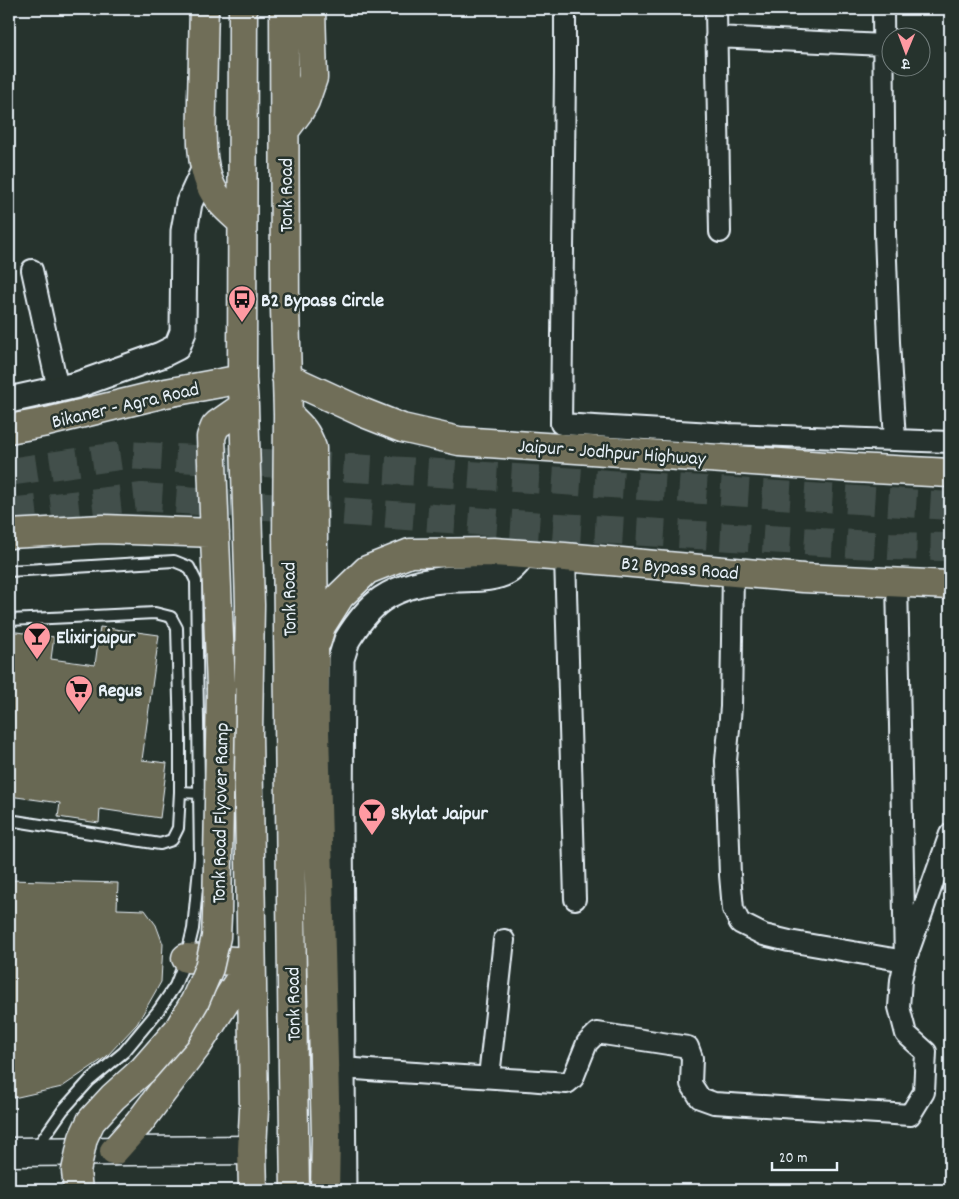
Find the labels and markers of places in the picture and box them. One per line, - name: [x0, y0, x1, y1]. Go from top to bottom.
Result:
- bus stop icon: B2 Bypass Circle: [227, 284, 257, 323]
- place label: B2 Bypass Circle: [261, 288, 384, 316]
- bar icon: Elixirjaipur: [22, 621, 52, 660]
- place label: Elixirjaipur: [56, 625, 136, 653]
- supermarket icon: Regus: [64, 674, 94, 713]
- place label: Regus: [98, 678, 142, 706]
- bar icon: Skylat Jaipur: [357, 797, 387, 836]
- place label: Skylat Jaipur: [391, 801, 488, 829]

